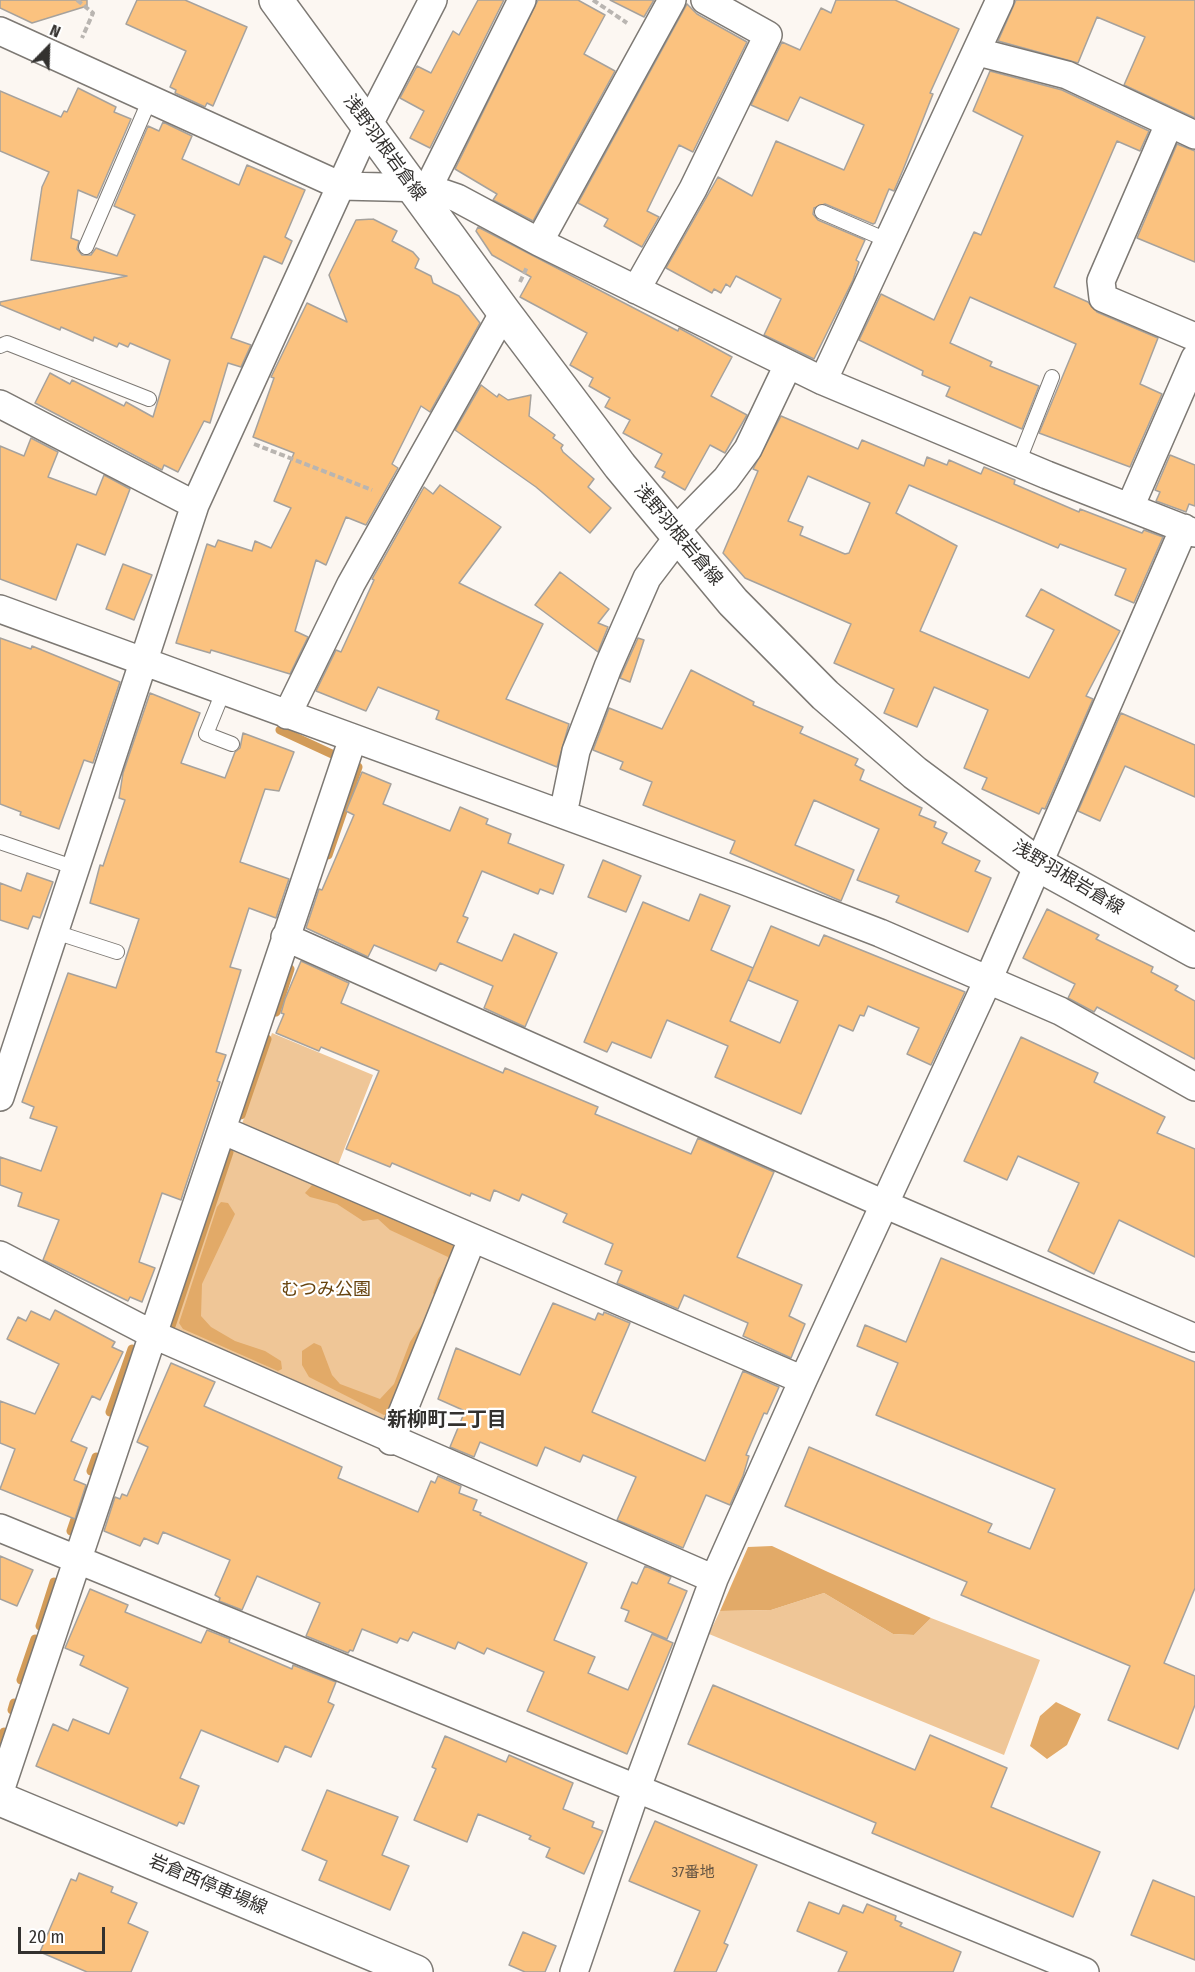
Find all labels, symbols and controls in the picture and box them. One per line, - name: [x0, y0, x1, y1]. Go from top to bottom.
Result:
- north arrow: [18, 18, 78, 78]
- text: N: [47, 20, 63, 42]
- street label: 浅野羽根岩倉線: [338, 91, 430, 205]
- street label: 浅野羽根岩倉線: [629, 480, 727, 590]
- street label: 浅野羽根岩倉線: [1008, 836, 1128, 920]
- park label: むつみ公園: [281, 1279, 371, 1301]
- district label: 新柳町二丁目: [387, 1408, 507, 1432]
- street label: 岩倉西停車場線: [146, 1850, 270, 1920]
- house number: 37番地: [672, 1864, 714, 1882]
- scale bar: [21, 1915, 108, 1953]
- text: 20 m: [29, 1926, 64, 1948]

